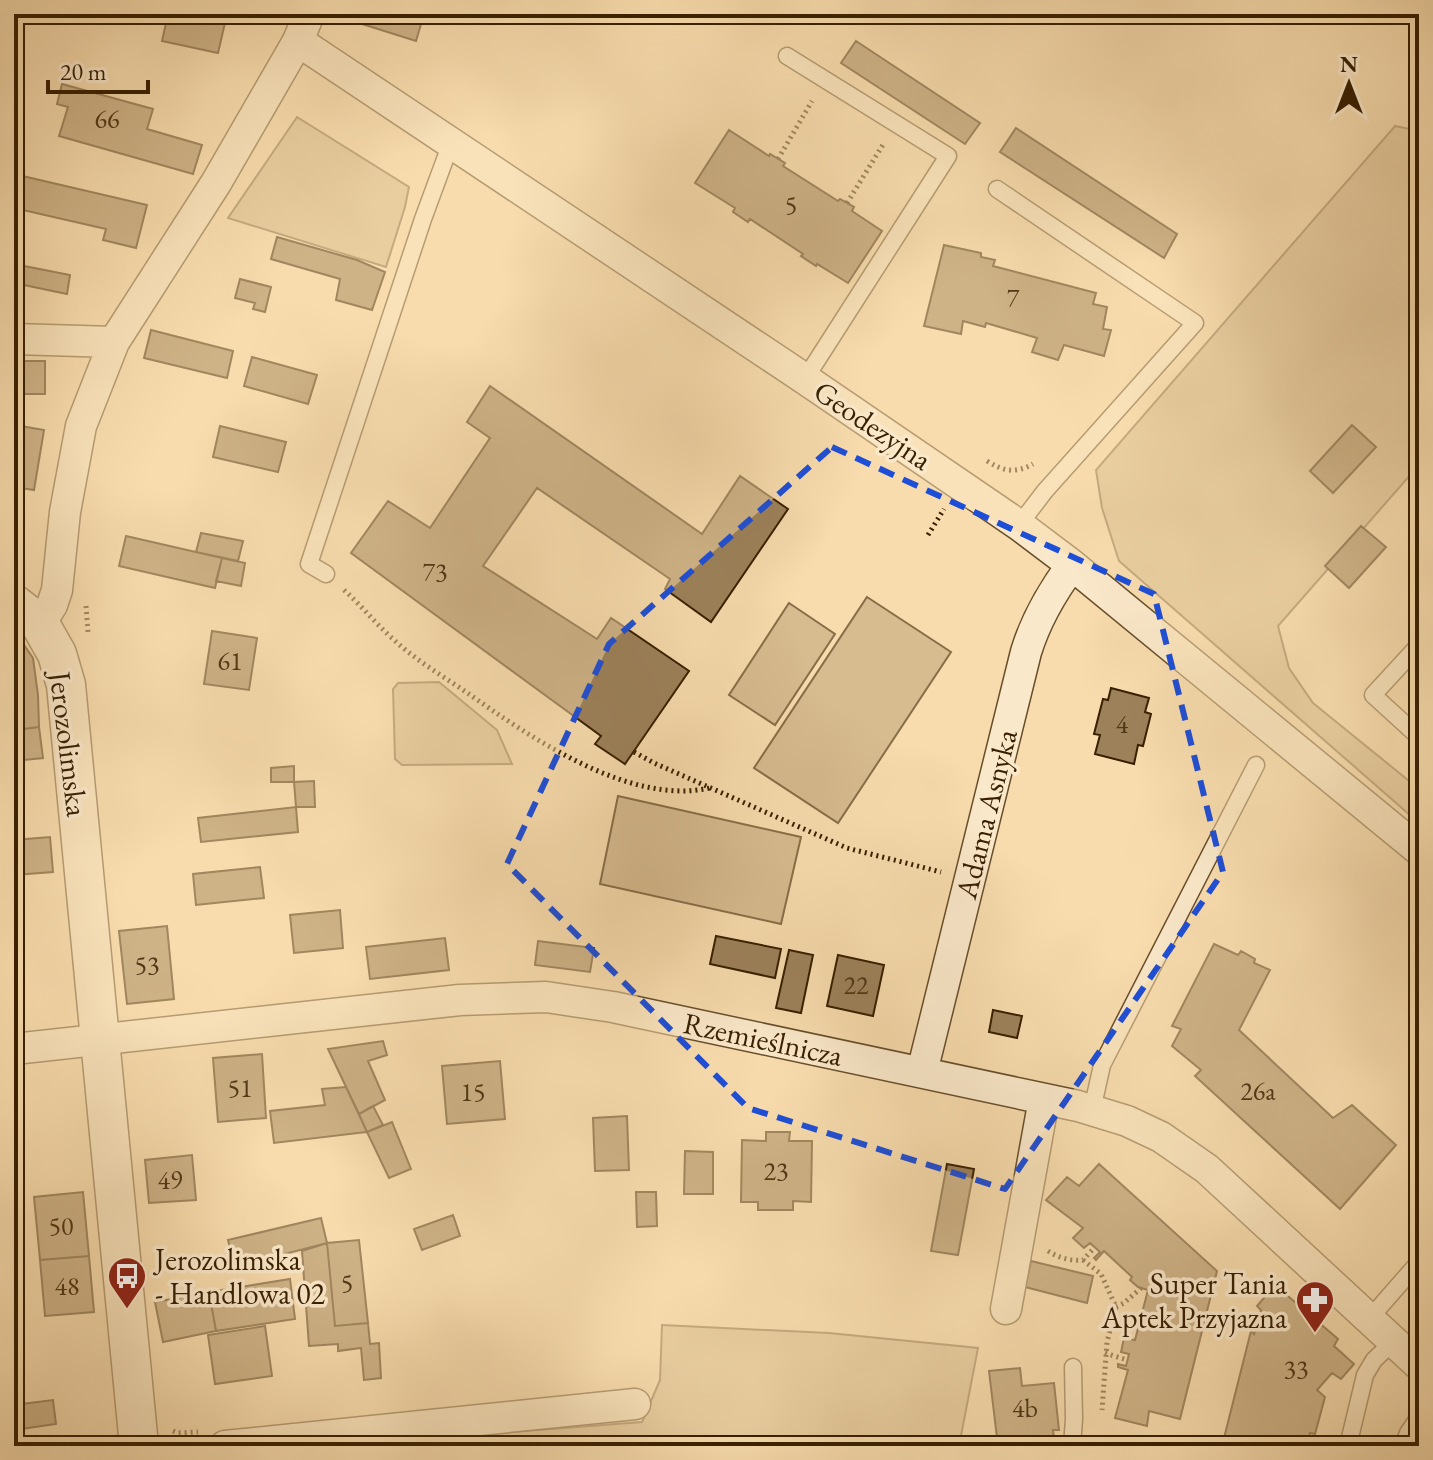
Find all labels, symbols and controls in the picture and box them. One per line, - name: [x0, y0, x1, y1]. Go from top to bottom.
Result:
- scale bar: [48, 44, 148, 94]
- north arrow: [1309, 44, 1389, 124]
- text: N: [1340, 50, 1358, 79]
- text: 20 m: [60, 56, 107, 87]
- house number: 66: [95, 102, 119, 136]
- house number: 5: [785, 188, 797, 222]
- house number: 7: [1007, 281, 1020, 315]
- street label: Geodezyjna: [807, 371, 939, 479]
- house number: 73: [423, 555, 447, 589]
- house number: 61: [218, 644, 242, 678]
- street label: Jerozolimska: [40, 666, 97, 819]
- house number: 4: [1116, 707, 1129, 741]
- street label: Adama Asnyka: [946, 725, 1026, 904]
- house number: 53: [135, 948, 159, 982]
- house number: 22: [844, 968, 869, 1002]
- street label: Rzemieślnicza: [680, 1003, 846, 1075]
- house number: 51: [228, 1071, 252, 1105]
- house number: 26a: [1240, 1074, 1276, 1108]
- house number: 15: [461, 1075, 485, 1109]
- house number: 23: [764, 1154, 788, 1188]
- house number: 49: [158, 1163, 183, 1197]
- house number: 50: [49, 1209, 73, 1243]
- place label: Jerozolimska - Handlowa 02: [152, 1240, 326, 1313]
- bus stop icon: Jerozolimska - Handlowa 02: [106, 1255, 148, 1310]
- place label: Super Tania Aptek Przyjazna: [1100, 1264, 1287, 1337]
- house number: 5: [341, 1266, 353, 1300]
- house number: 48: [55, 1269, 79, 1303]
- pharmacy icon: Super Tania Aptek Przyjazna: [1294, 1279, 1336, 1334]
- house number: 33: [1284, 1352, 1308, 1386]
- house number: 4b: [1012, 1391, 1038, 1425]

